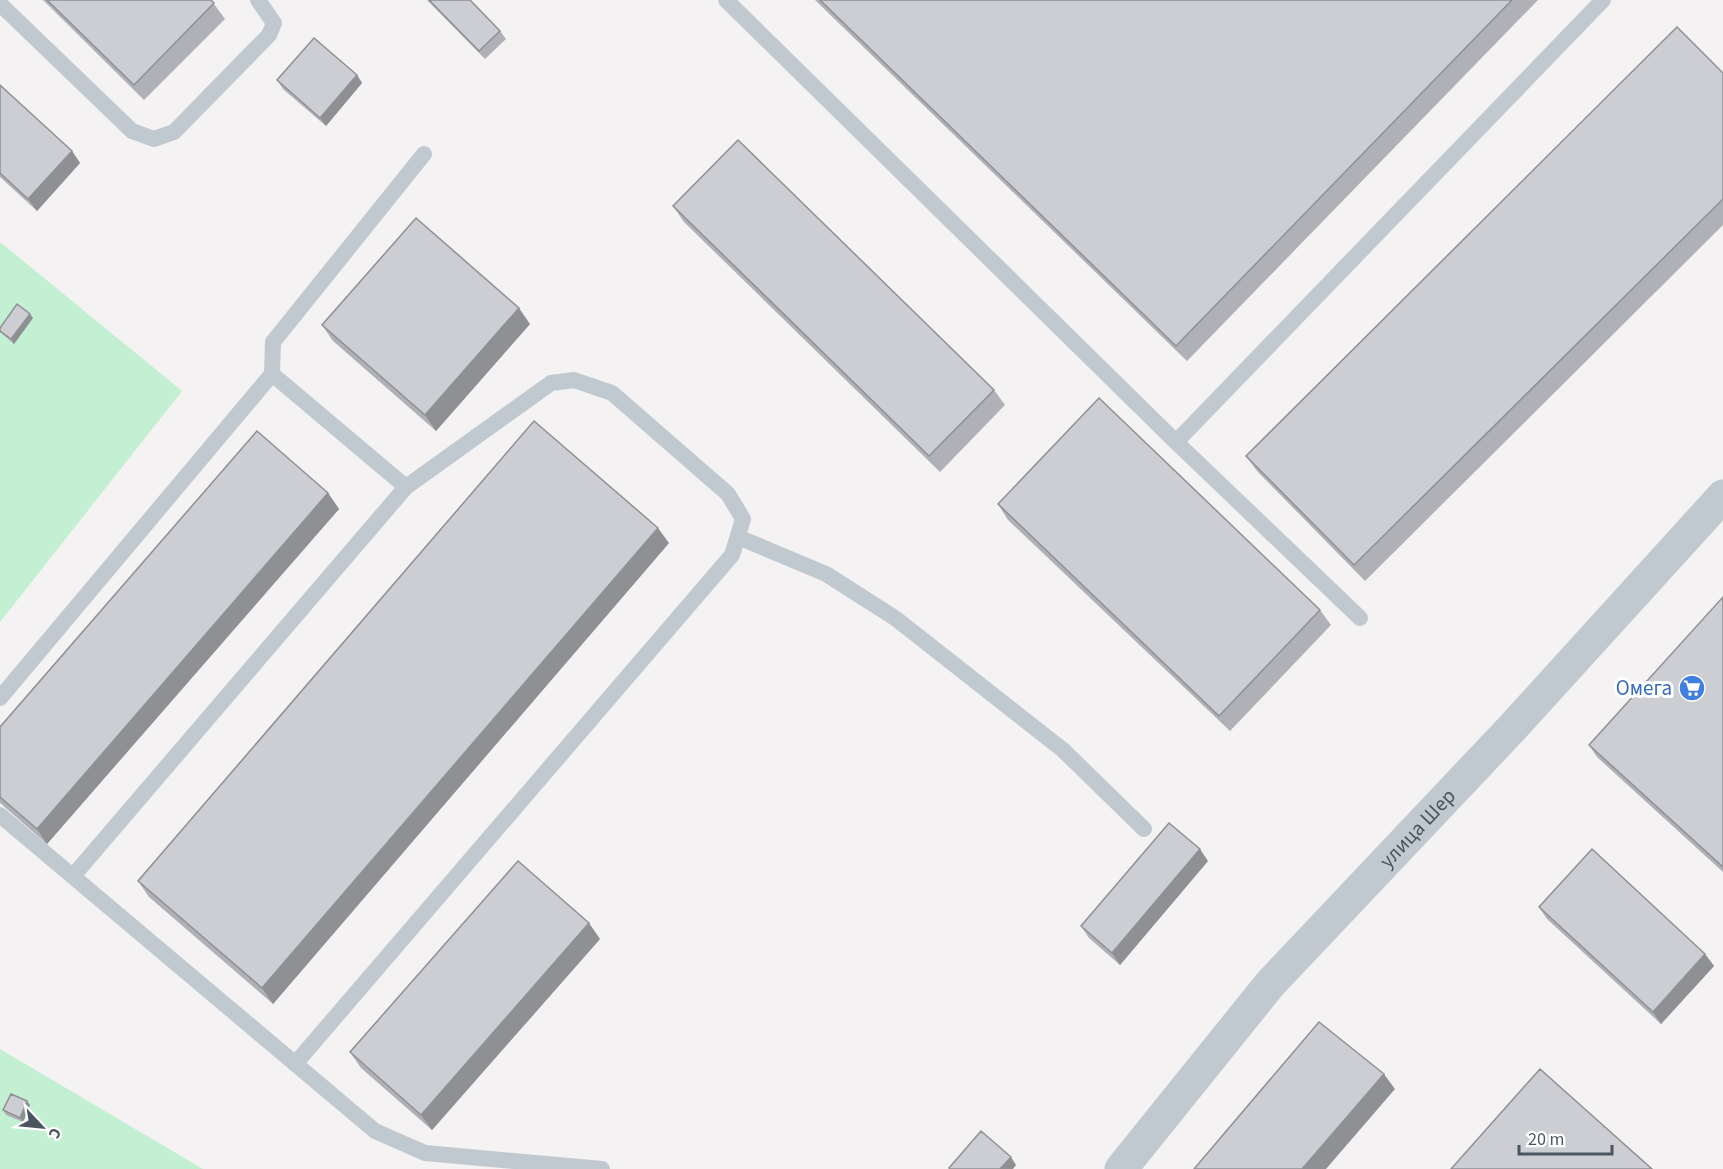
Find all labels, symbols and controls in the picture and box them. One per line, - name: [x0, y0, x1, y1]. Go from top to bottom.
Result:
- place label: Омега: [1616, 673, 1672, 703]
- supermarket icon: Омега: [1677, 673, 1707, 703]
- street label: улица Шер: [1372, 782, 1463, 875]
- north arrow: [12, 1097, 72, 1157]
- scale bar: [1519, 1118, 1612, 1156]
- text: С: [43, 1124, 67, 1142]
- text: 20 m: [1528, 1127, 1564, 1152]

